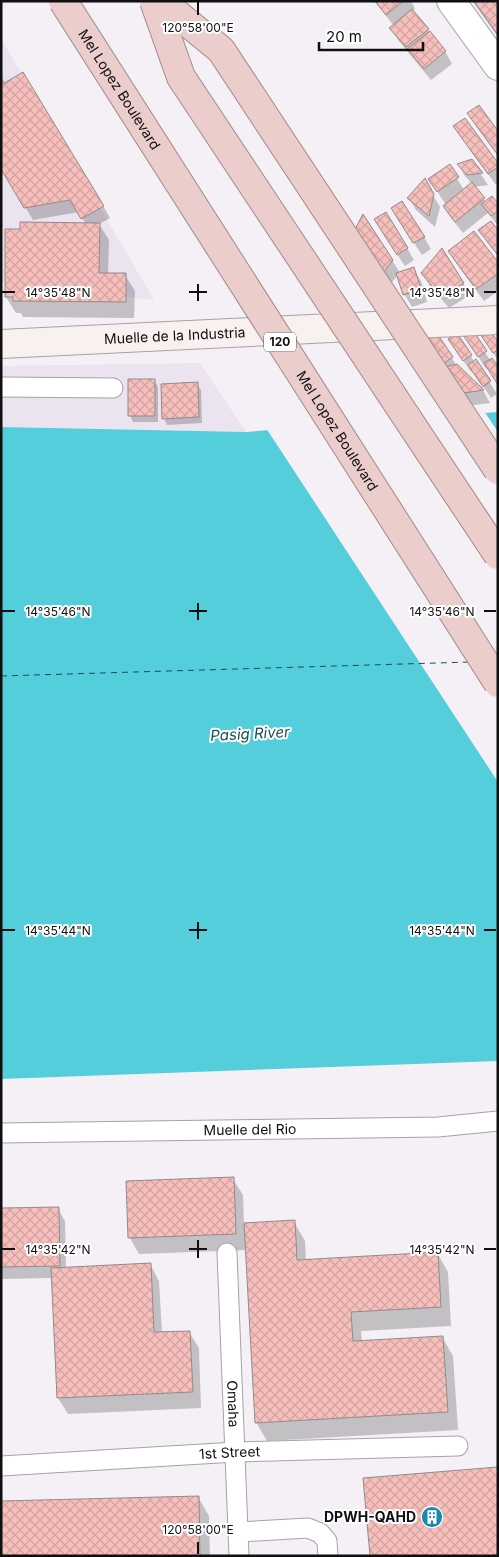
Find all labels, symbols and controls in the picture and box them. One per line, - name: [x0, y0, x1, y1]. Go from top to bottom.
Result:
- text: 120°58'00"E: [162, 20, 234, 35]
- scale bar: [319, 20, 423, 52]
- street label: Mel Lopez Boulevard: [75, 26, 164, 152]
- text: 20 m: [326, 27, 362, 46]
- text: 14°35'48"N: [25, 285, 91, 300]
- text: 14°35'48"N: [409, 285, 475, 300]
- street label: Muelle de la Industria: [104, 323, 246, 347]
- road number: 120: [264, 332, 296, 352]
- street label: Mel Lopez Boulevard: [293, 367, 382, 494]
- text: 14°35'46"N: [25, 604, 91, 619]
- text: 14°35'46"N: [409, 604, 475, 619]
- water label: Pasig River: [210, 722, 290, 745]
- text: 14°35'44"N: [25, 923, 91, 938]
- text: 14°35'44"N: [409, 923, 475, 938]
- street label: Muelle del Rio: [203, 1120, 297, 1138]
- text: 14°35'42"N: [25, 1242, 91, 1257]
- text: 14°35'42"N: [409, 1242, 475, 1257]
- street label: Omaha: [224, 1380, 243, 1428]
- street label: 1st Street: [199, 1442, 261, 1462]
- building icon: DPWH-QAHD: [420, 1505, 444, 1529]
- place label: DPWH-QAHD: [324, 1508, 416, 1525]
- text: 120°58'00"E: [162, 1522, 234, 1537]

